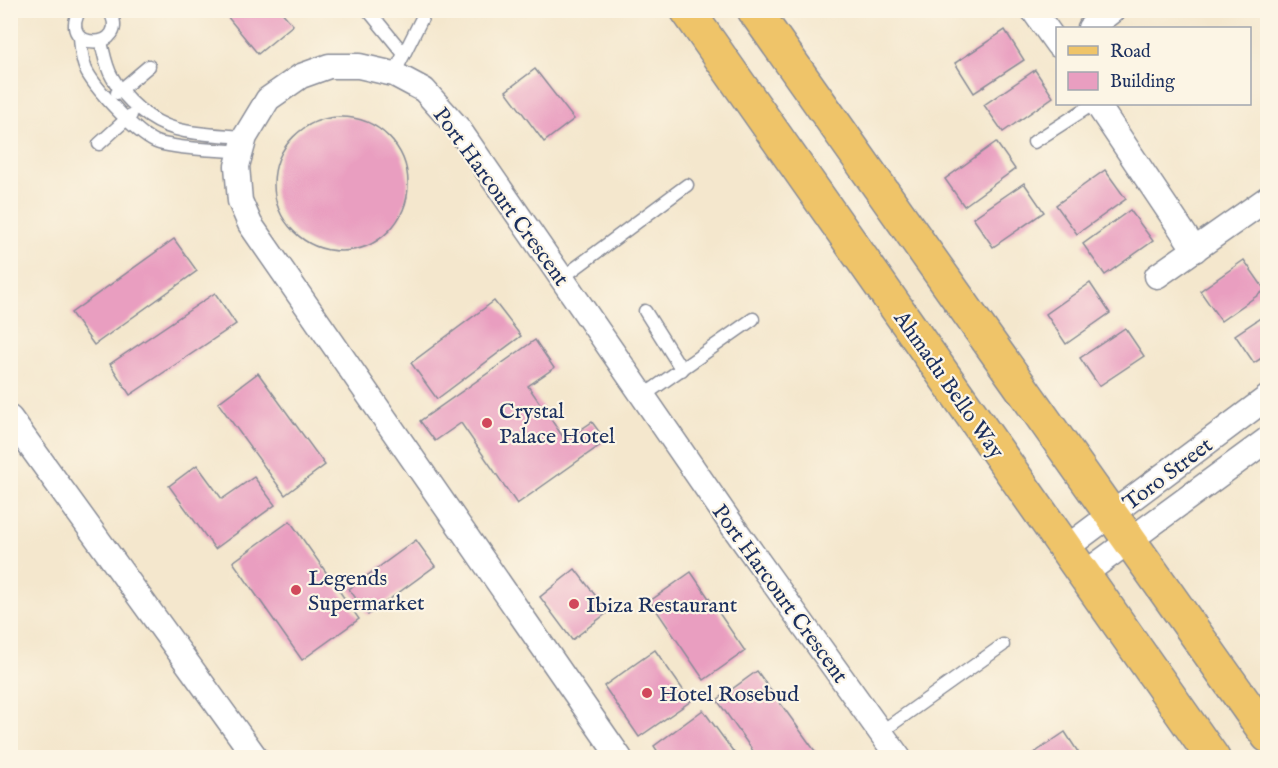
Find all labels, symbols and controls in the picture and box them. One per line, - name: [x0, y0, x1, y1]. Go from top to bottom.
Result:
- legend: [1056, 27, 1251, 105]
- text: Road: [1110, 41, 1151, 64]
- text: Building: [1110, 71, 1175, 94]
- street label: Port Harcourt Crescent: [426, 102, 575, 292]
- street label: Ahmadu Bello Way: [886, 305, 1010, 465]
- place label: Crystal Palace Hotel: [499, 398, 615, 451]
- marker: Crystal Palace Hotel: [480, 416, 494, 430]
- street label: Toro Street: [1118, 431, 1219, 517]
- street label: Port Harcourt Crescent: [705, 499, 854, 689]
- place label: Legends Supermarket: [308, 565, 425, 618]
- marker: Legends Supermarket: [289, 583, 303, 597]
- place label: Ibiza Restaurant: [586, 592, 738, 620]
- marker: Ibiza Restaurant: [567, 597, 581, 611]
- place label: Hotel Rosebud: [659, 681, 799, 709]
- marker: Hotel Rosebud: [640, 686, 654, 700]

